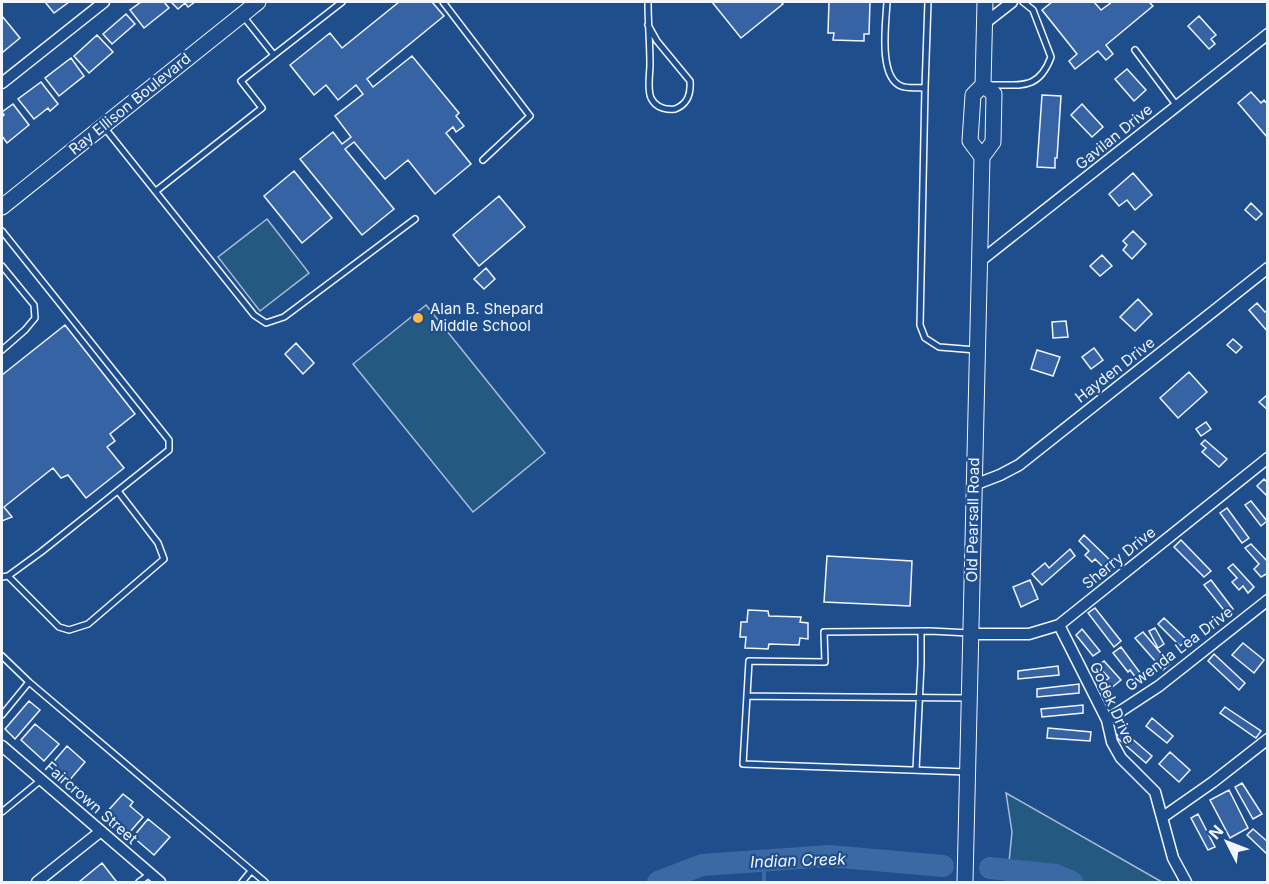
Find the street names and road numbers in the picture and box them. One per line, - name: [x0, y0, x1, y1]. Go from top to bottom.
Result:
- street label: Ray Ellison Boulevard: [65, 49, 195, 159]
- street label: Gavilan Drive: [1071, 100, 1156, 174]
- street label: Hayden Drive: [1071, 333, 1158, 407]
- street label: Old Pearsall Road: [962, 457, 983, 583]
- street label: Sherry Drive: [1078, 522, 1159, 593]
- street label: Gwenda Lea Drive: [1121, 602, 1236, 695]
- street label: Godek Drive: [1086, 659, 1139, 747]
- street label: Faircrown Street: [41, 757, 142, 848]

